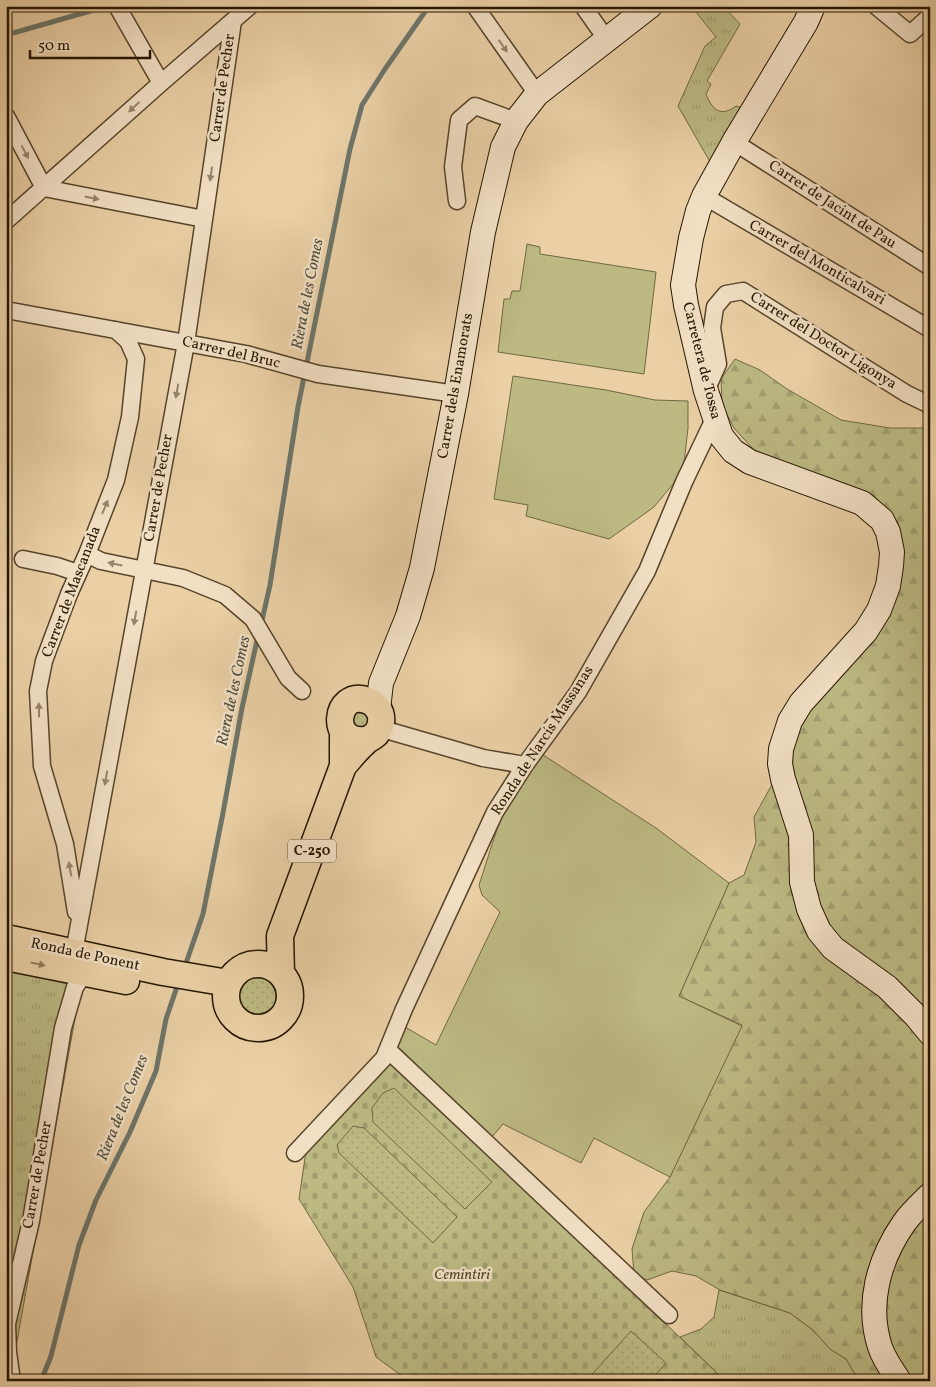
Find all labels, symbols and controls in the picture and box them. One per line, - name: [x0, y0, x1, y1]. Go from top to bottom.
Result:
- scale bar: [30, 28, 150, 60]
- street label: Carrer de Pecher: [205, 33, 241, 143]
- text: 50 m: [38, 36, 70, 57]
- one-way arrow: [498, 39, 508, 53]
- one-way arrow: [128, 101, 140, 113]
- one-way arrow: [21, 145, 29, 159]
- street label: Carrer de Jacint de Pau: [764, 156, 900, 254]
- one-way arrow: [206, 166, 214, 182]
- one-way arrow: [85, 194, 101, 202]
- street label: Carrer del Monticalvari: [745, 215, 889, 311]
- water label: Riera de les Comes: [286, 237, 330, 351]
- street label: Carrer del Doctor Ligonya: [745, 287, 901, 395]
- street label: Carretera de Tossa: [676, 300, 726, 422]
- street label: Carrer dels Enamorats: [433, 311, 479, 461]
- street label: Carrer del Bruc: [180, 332, 282, 375]
- one-way arrow: [172, 383, 180, 399]
- street label: Carrer de Pecher: [139, 433, 179, 543]
- one-way arrow: [102, 500, 109, 515]
- street label: Carrer de Mascanada: [37, 523, 107, 661]
- one-way arrow: [106, 560, 122, 568]
- one-way arrow: [131, 611, 139, 626]
- water label: Riera de les Comes: [212, 634, 256, 748]
- street label: Ronda de Narcís Massanas: [487, 662, 599, 820]
- one-way arrow: [35, 702, 43, 718]
- one-way arrow: [101, 771, 109, 787]
- road number: C-250: [288, 839, 336, 862]
- one-way arrow: [65, 860, 73, 876]
- street label: Ronda de Ponent: [28, 933, 142, 977]
- one-way arrow: [30, 960, 46, 968]
- water label: Riera de les Comes: [92, 1052, 154, 1164]
- street label: Carrer de Pecher: [18, 1120, 58, 1230]
- park label: Cemintiri: [434, 1265, 490, 1286]

